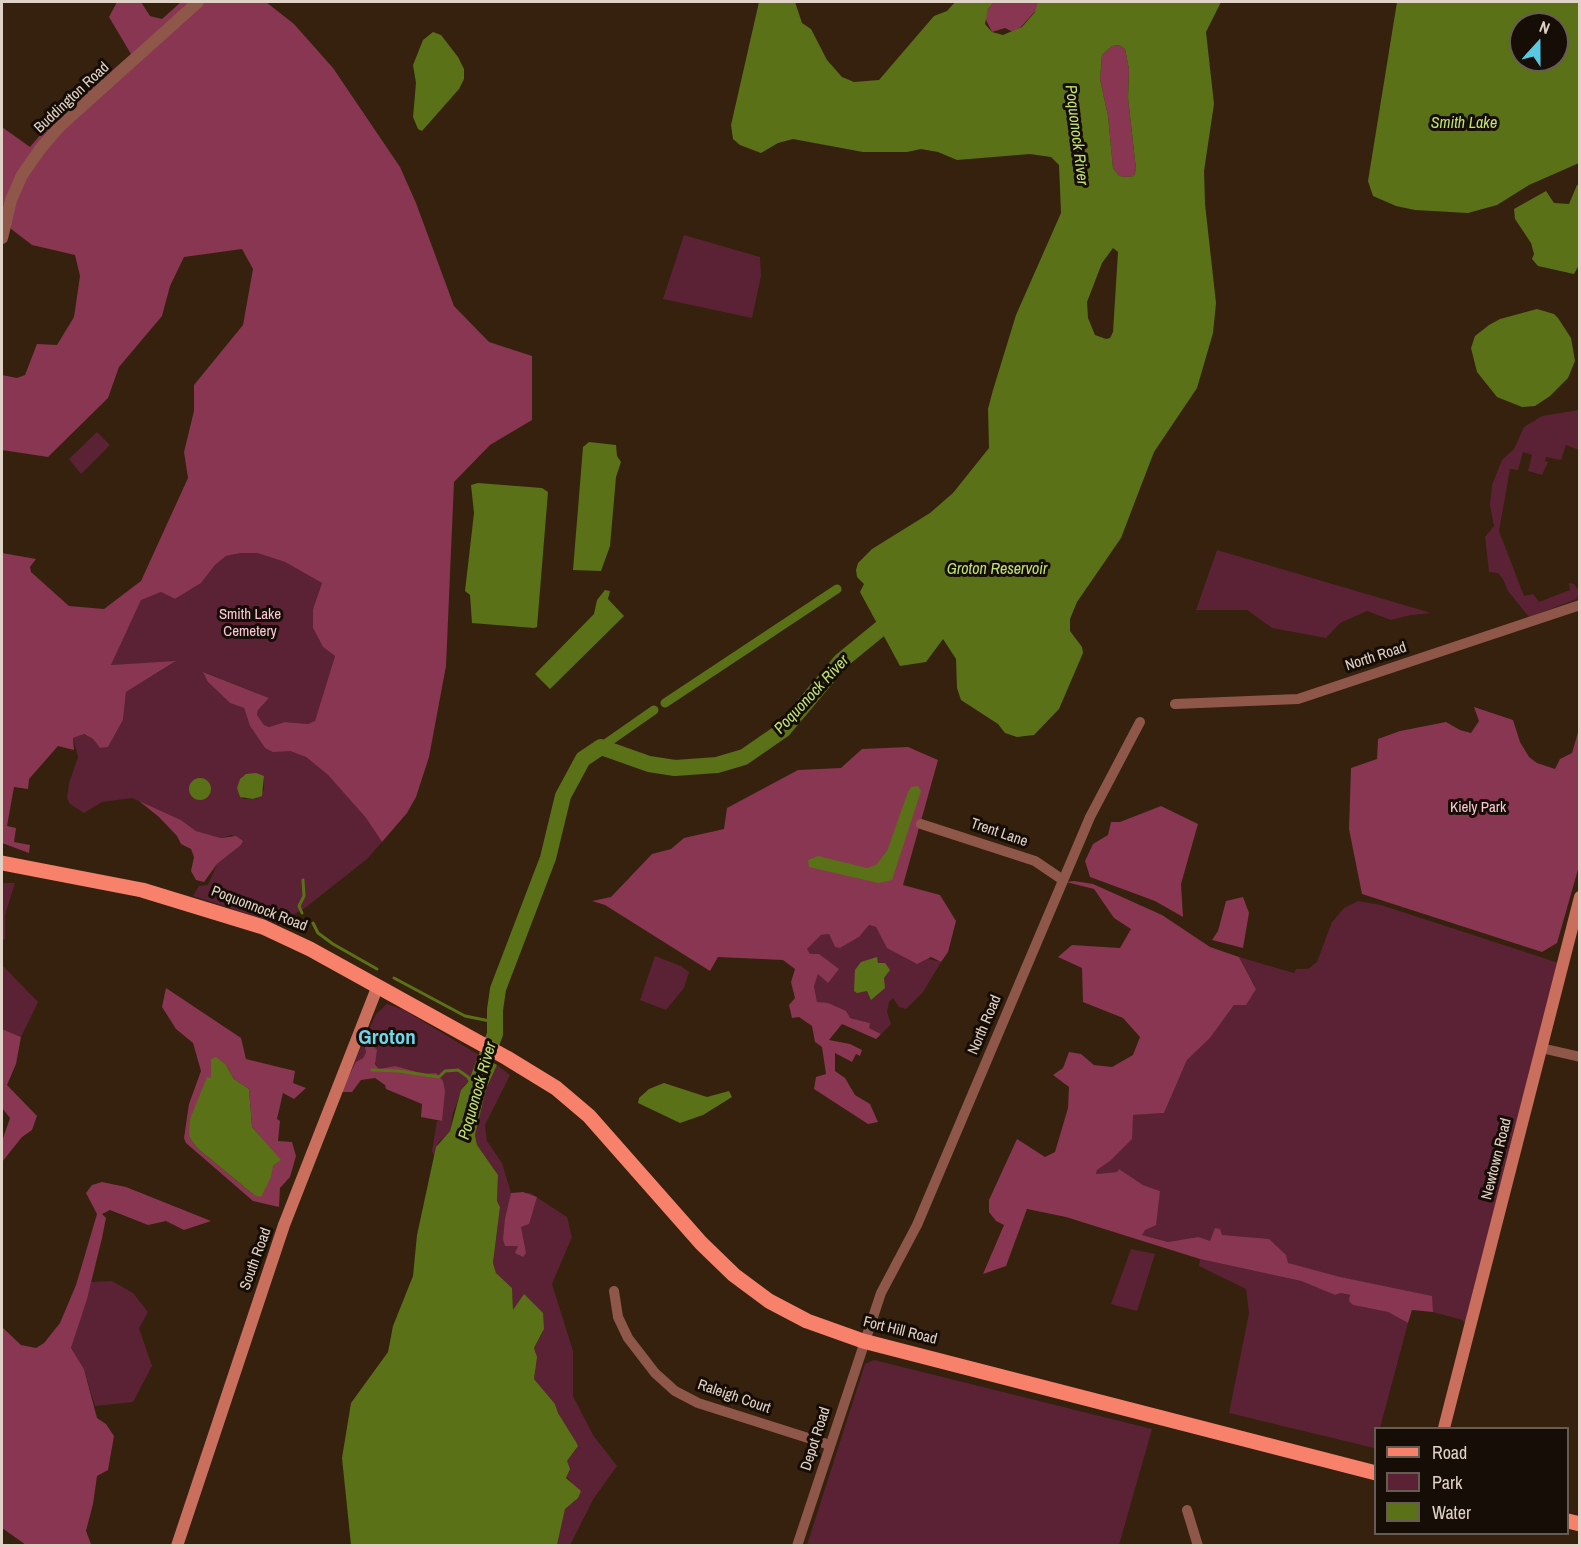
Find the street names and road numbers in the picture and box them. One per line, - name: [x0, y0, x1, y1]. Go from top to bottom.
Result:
- street label: Buddington Road: [31, 59, 113, 137]
- street label: North Road: [1343, 639, 1409, 675]
- street label: Trent Lane: [968, 815, 1030, 851]
- street label: Poquonnock Road: [209, 882, 309, 936]
- street label: North Road: [964, 993, 1006, 1057]
- street label: Newtown Road: [1478, 1116, 1516, 1202]
- street label: South Road: [236, 1225, 276, 1293]
- street label: Fort Hill Road: [861, 1313, 939, 1349]
- street label: Raleigh Court: [695, 1376, 773, 1418]
- street label: Depot Road: [797, 1405, 835, 1473]

